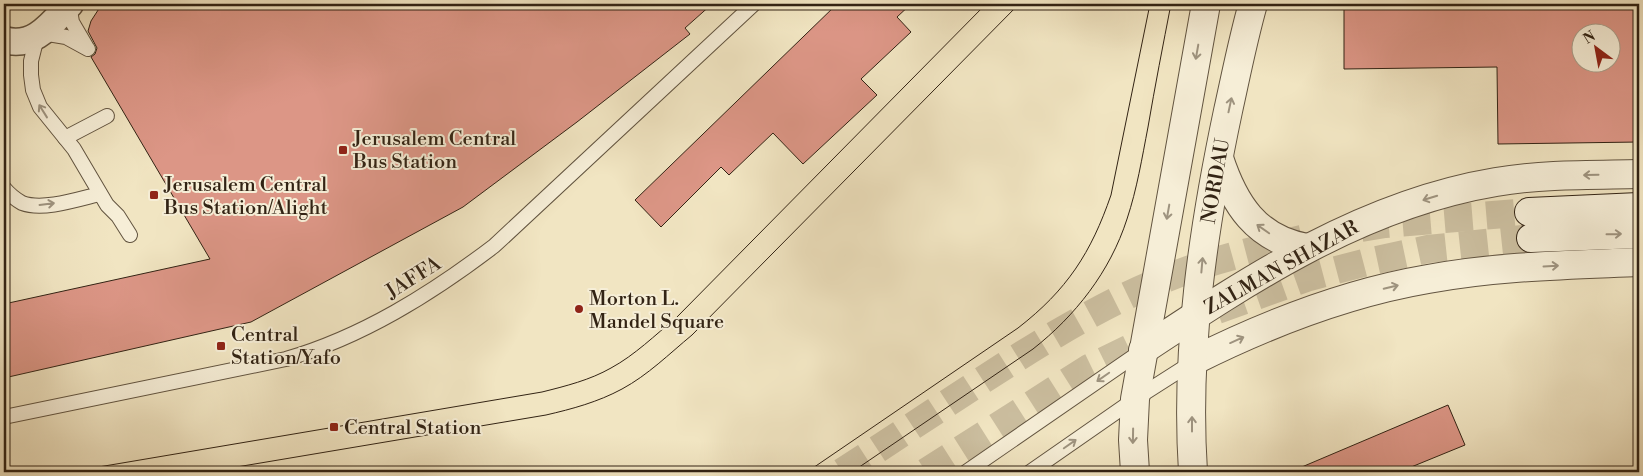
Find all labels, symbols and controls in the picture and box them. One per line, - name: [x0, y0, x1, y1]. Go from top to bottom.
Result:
- north arrow: [1570, 22, 1620, 72]
- text: N: [1580, 27, 1599, 48]
- one-way arrow: [1192, 43, 1202, 59]
- one-way arrow: [1226, 98, 1235, 114]
- one-way arrow: [38, 105, 48, 119]
- place label: Jerusalem Central Bus Station: [352, 127, 516, 175]
- street label: NORDAU: [1197, 136, 1236, 226]
- marker: Jerusalem Central Bus Station: [337, 144, 349, 156]
- one-way arrow: [1583, 170, 1599, 180]
- place label: Jerusalem Central Bus Station/Alight: [163, 173, 328, 221]
- marker: Jerusalem Central Bus Station/Alight: [148, 189, 160, 201]
- one-way arrow: [1423, 193, 1439, 203]
- one-way arrow: [38, 199, 54, 209]
- one-way arrow: [1163, 203, 1173, 219]
- street label: ZALMAN SHAZAR: [1200, 215, 1364, 321]
- one-way arrow: [1257, 223, 1270, 234]
- one-way arrow: [1606, 230, 1622, 239]
- street label: JAFFA: [381, 251, 447, 305]
- one-way arrow: [1197, 258, 1207, 274]
- one-way arrow: [1543, 261, 1559, 270]
- one-way arrow: [1382, 282, 1398, 291]
- place label: Morton L. Mandel Square: [589, 287, 724, 335]
- marker: Morton L. Mandel Square: [573, 303, 585, 315]
- place label: Central Station/Yafo: [231, 323, 341, 371]
- one-way arrow: [1229, 334, 1244, 344]
- marker: Central Station/Yafo: [215, 340, 227, 352]
- one-way arrow: [1097, 372, 1111, 382]
- place label: Central Station: [344, 416, 481, 441]
- one-way arrow: [1187, 416, 1196, 432]
- marker: Central Station: [328, 421, 340, 433]
- one-way arrow: [1128, 427, 1138, 443]
- one-way arrow: [1063, 439, 1077, 449]

